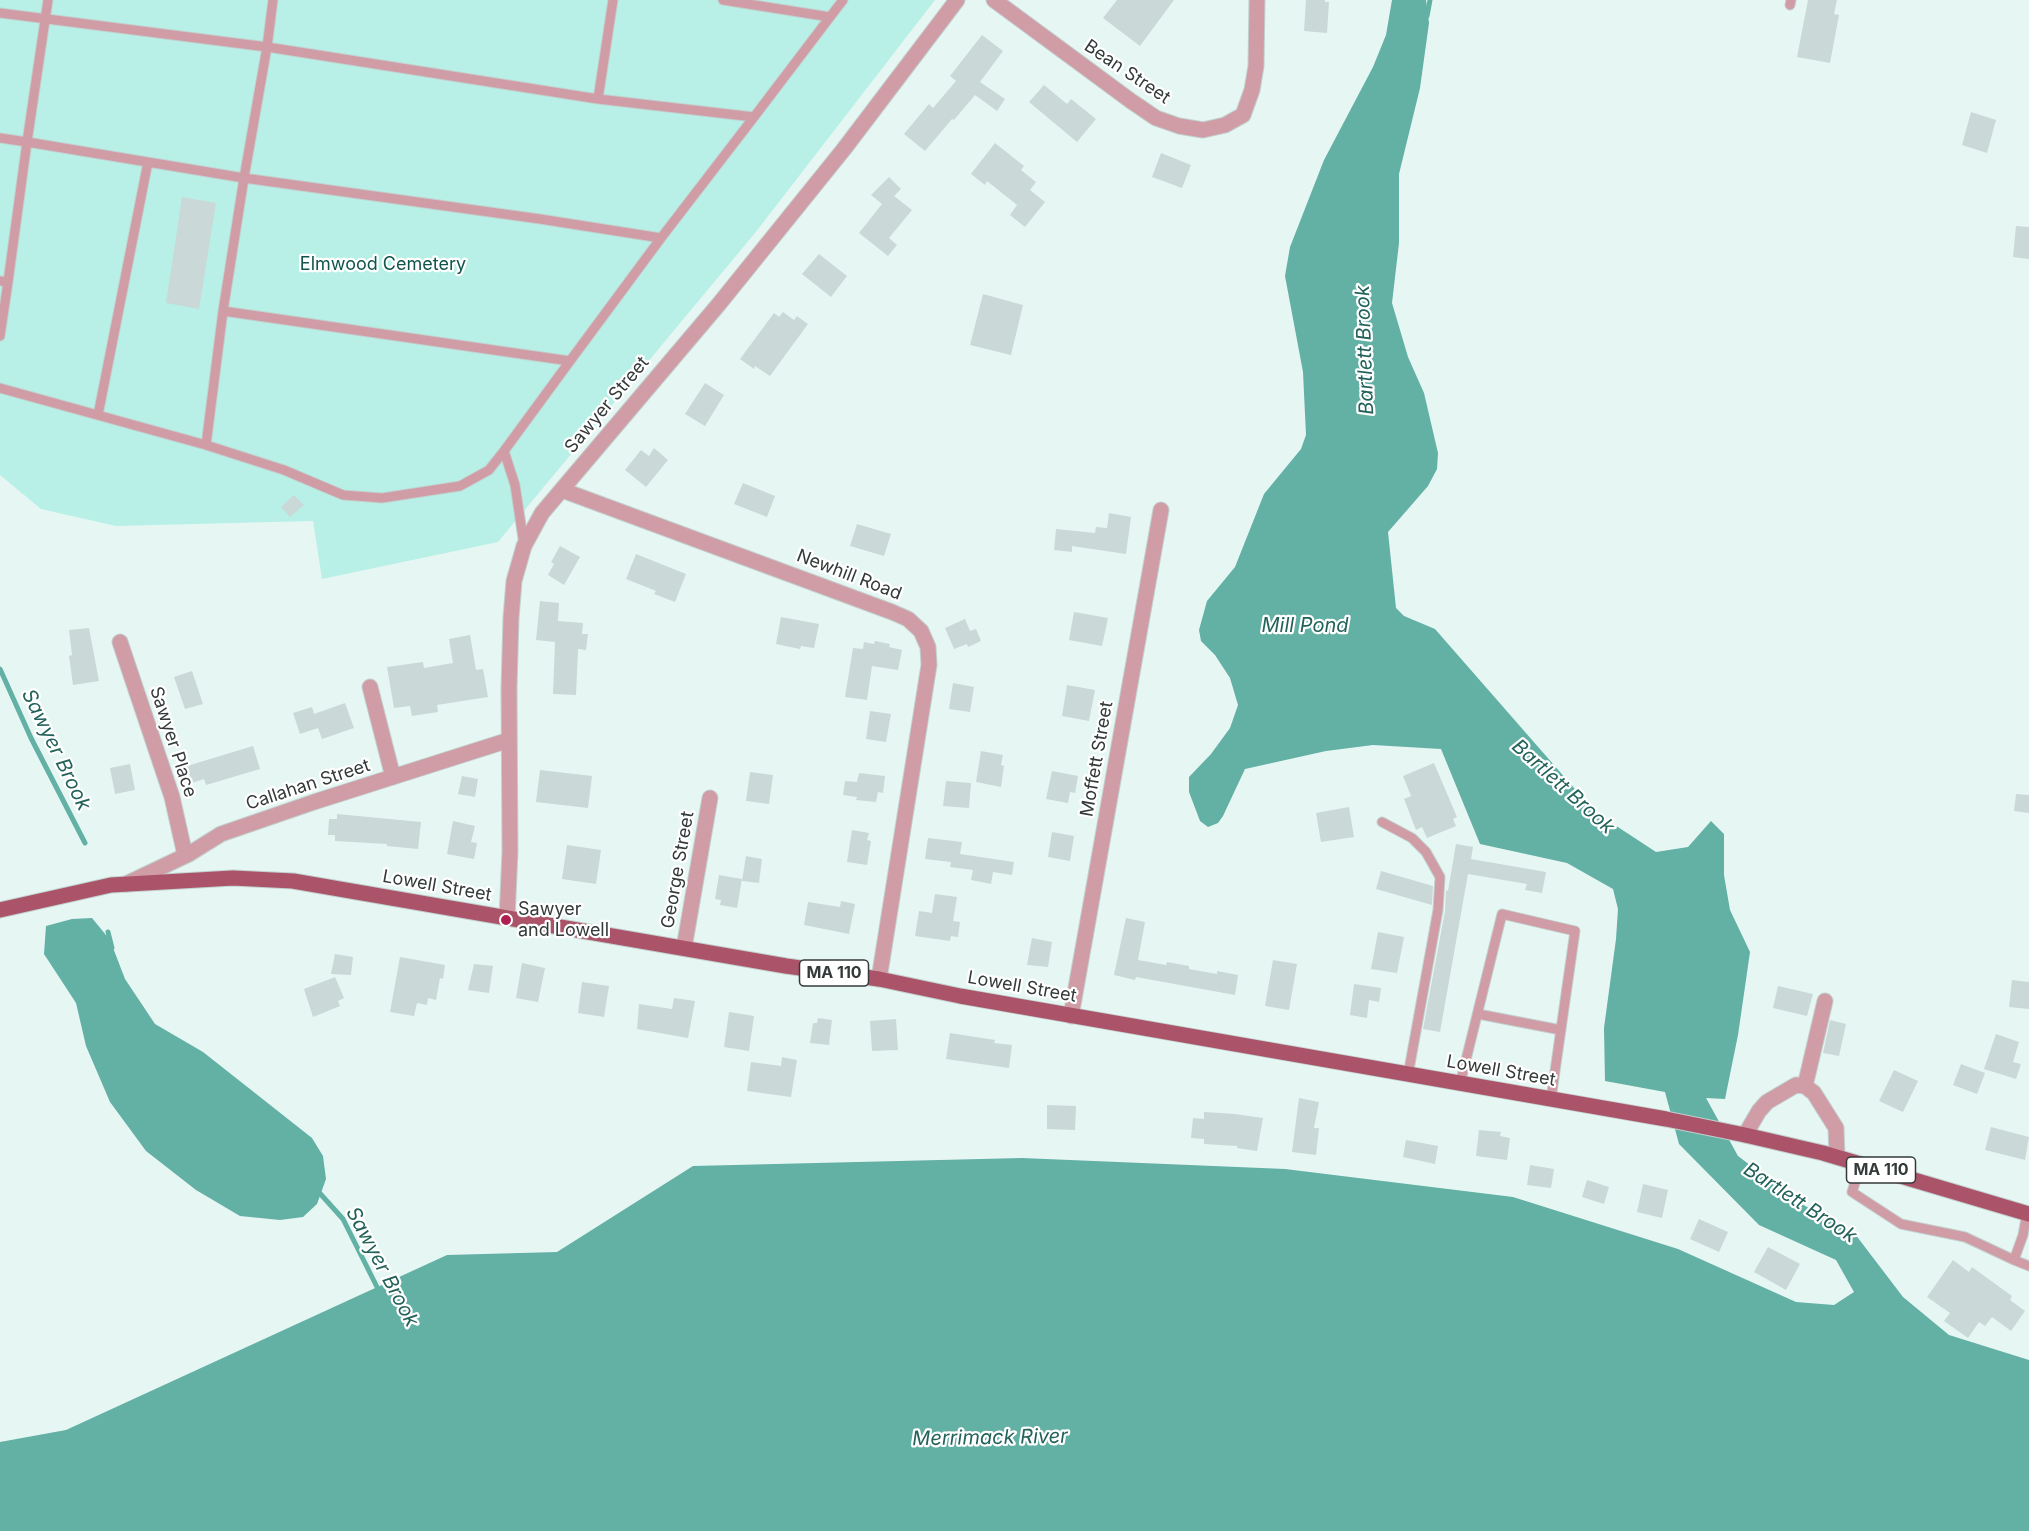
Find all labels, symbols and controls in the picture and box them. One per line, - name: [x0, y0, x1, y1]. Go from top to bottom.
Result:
- street label: Bean Street: [1080, 35, 1174, 109]
- park label: Elmwood Cemetery: [300, 254, 466, 276]
- water label: Bartlett Brook: [1351, 285, 1379, 415]
- street label: Sawyer Street: [560, 352, 654, 458]
- street label: Newhill Road: [793, 545, 905, 605]
- water label: Mill Pond: [1262, 614, 1348, 638]
- street label: Sawyer Place: [145, 684, 201, 800]
- water label: Sawyer Brook: [16, 685, 96, 815]
- street label: Moffett Street: [1076, 700, 1118, 818]
- water label: Bartlett Brook: [1507, 735, 1619, 839]
- street label: Callahan Street: [243, 755, 373, 815]
- street label: George Street: [657, 810, 699, 930]
- street label: Lowell Street: [381, 866, 493, 906]
- place label: Sawyer and Lowell: [518, 899, 609, 942]
- marker: Sawyer and Lowell: [499, 913, 513, 927]
- road number: MA 110: [800, 960, 868, 986]
- street label: Lowell Street: [966, 967, 1078, 1007]
- street label: Lowell Street: [1445, 1051, 1557, 1091]
- road number: MA 110: [1846, 1157, 1916, 1183]
- water label: Bartlett Brook: [1739, 1158, 1861, 1248]
- water label: Sawyer Brook: [340, 1203, 424, 1331]
- water label: Merrimack River: [912, 1425, 1068, 1451]

